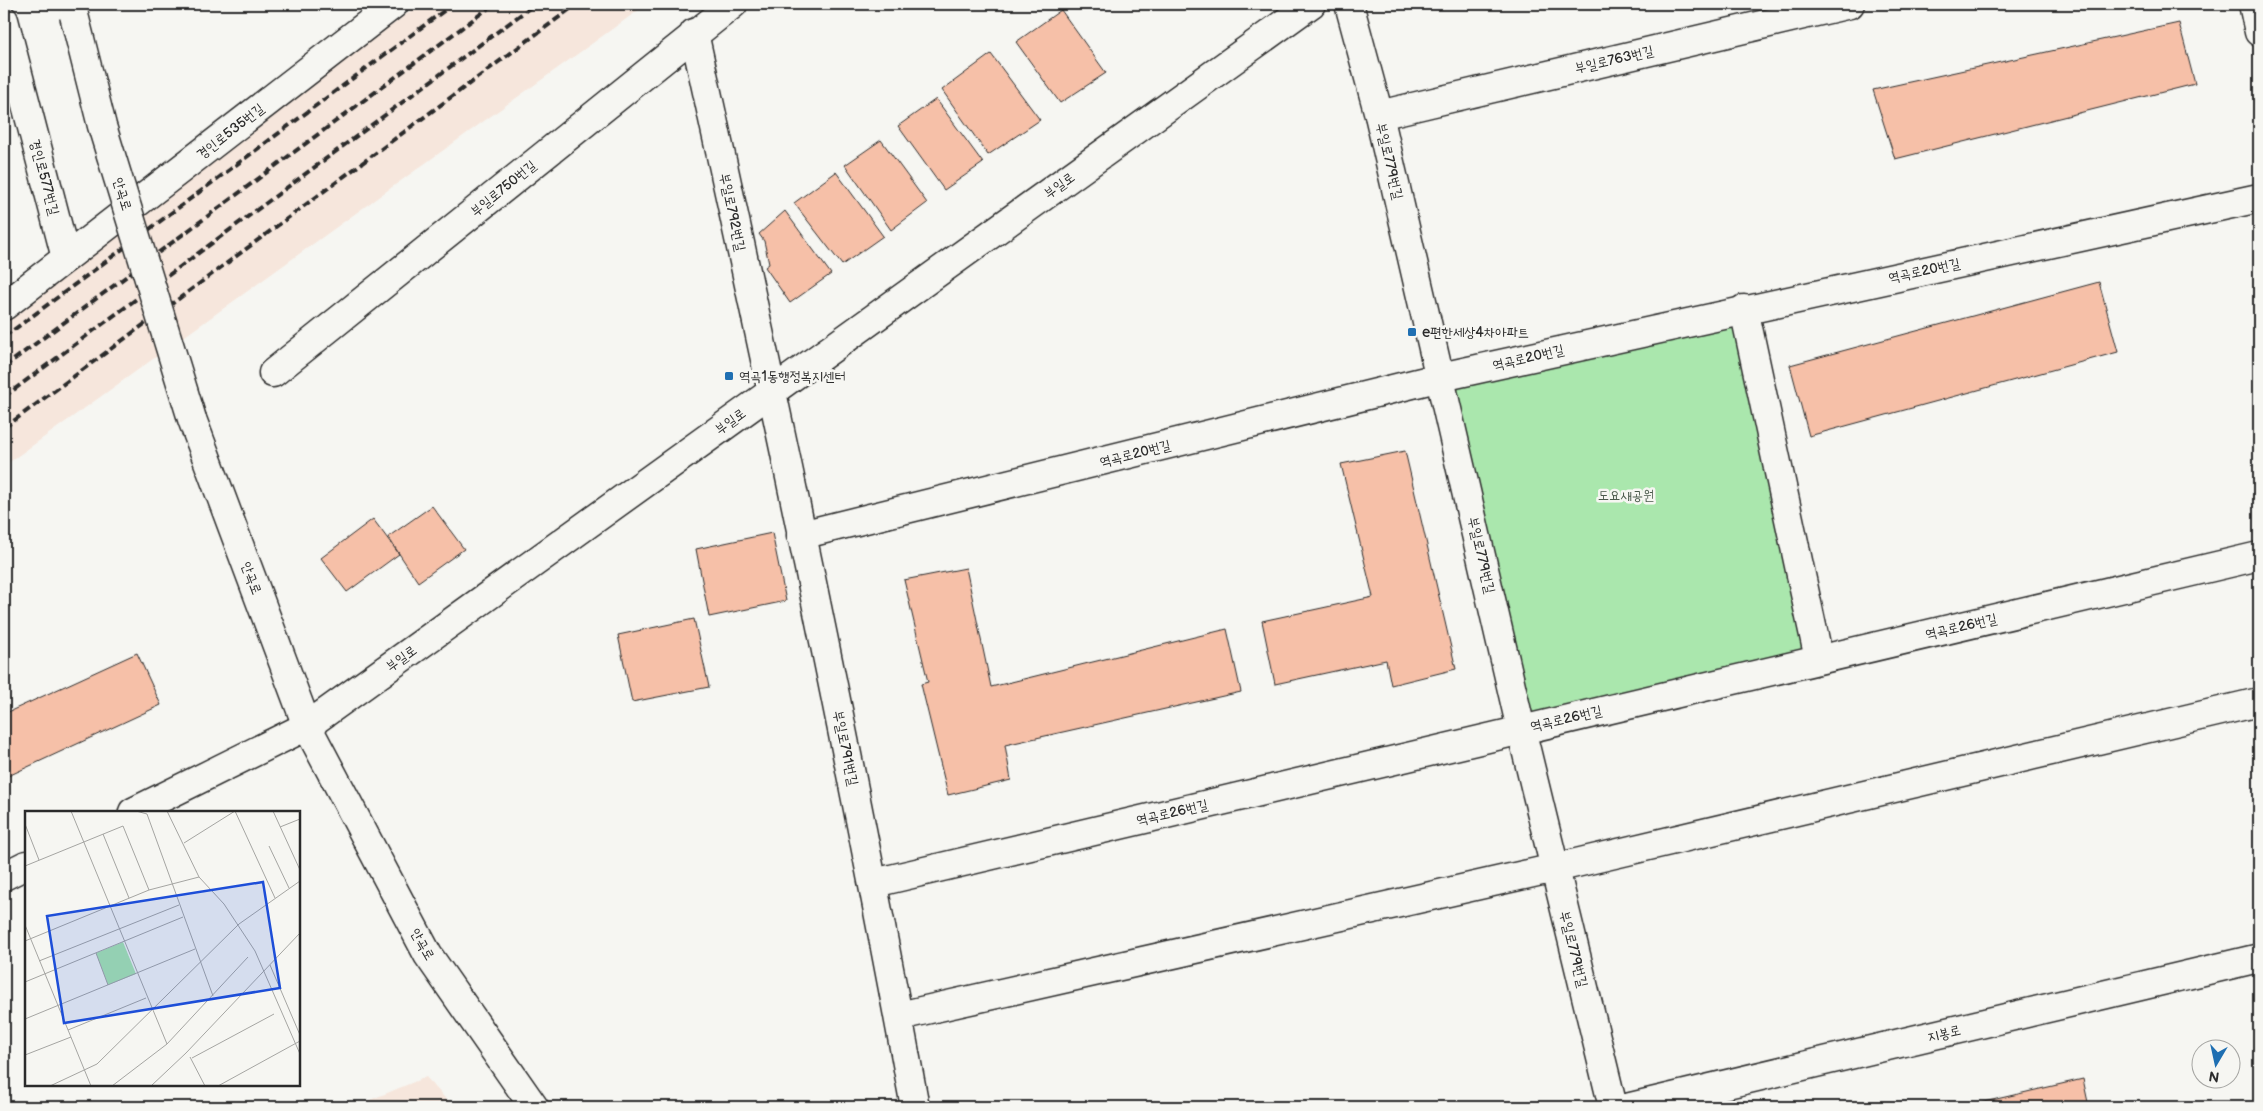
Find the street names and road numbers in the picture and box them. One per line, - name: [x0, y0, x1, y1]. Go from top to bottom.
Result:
- street label: 부일로763번길: [1573, 42, 1656, 77]
- street label: 경인로535번길: [193, 99, 268, 163]
- street label: 부일로779번길: [1372, 121, 1407, 202]
- street label: 경인로577번길: [26, 137, 63, 218]
- street label: 부일로750번길: [467, 156, 540, 220]
- street label: 부일로: [1041, 169, 1078, 202]
- street label: 부일로792번길: [716, 171, 749, 253]
- street label: 안곡로: [109, 176, 136, 213]
- street label: 역곡로20번길: [1887, 254, 1962, 286]
- street label: 역곡로20번길: [1491, 341, 1566, 374]
- street label: 부일로: [712, 405, 749, 438]
- street label: 역곡로20번길: [1098, 436, 1173, 471]
- street label: 부일로779번길: [1464, 515, 1499, 596]
- street label: 안곡로: [238, 559, 266, 597]
- street label: 역곡로26번길: [1924, 610, 1999, 643]
- street label: 부일로: [383, 642, 420, 675]
- street label: 역곡로26번길: [1529, 702, 1604, 735]
- street label: 부일로791번길: [829, 709, 862, 788]
- street label: 역곡로26번길: [1135, 796, 1210, 829]
- street label: 부일로779번길: [1556, 909, 1591, 990]
- street label: 안곡로: [407, 925, 438, 963]
- street label: 지봉로: [1926, 1021, 1962, 1046]

